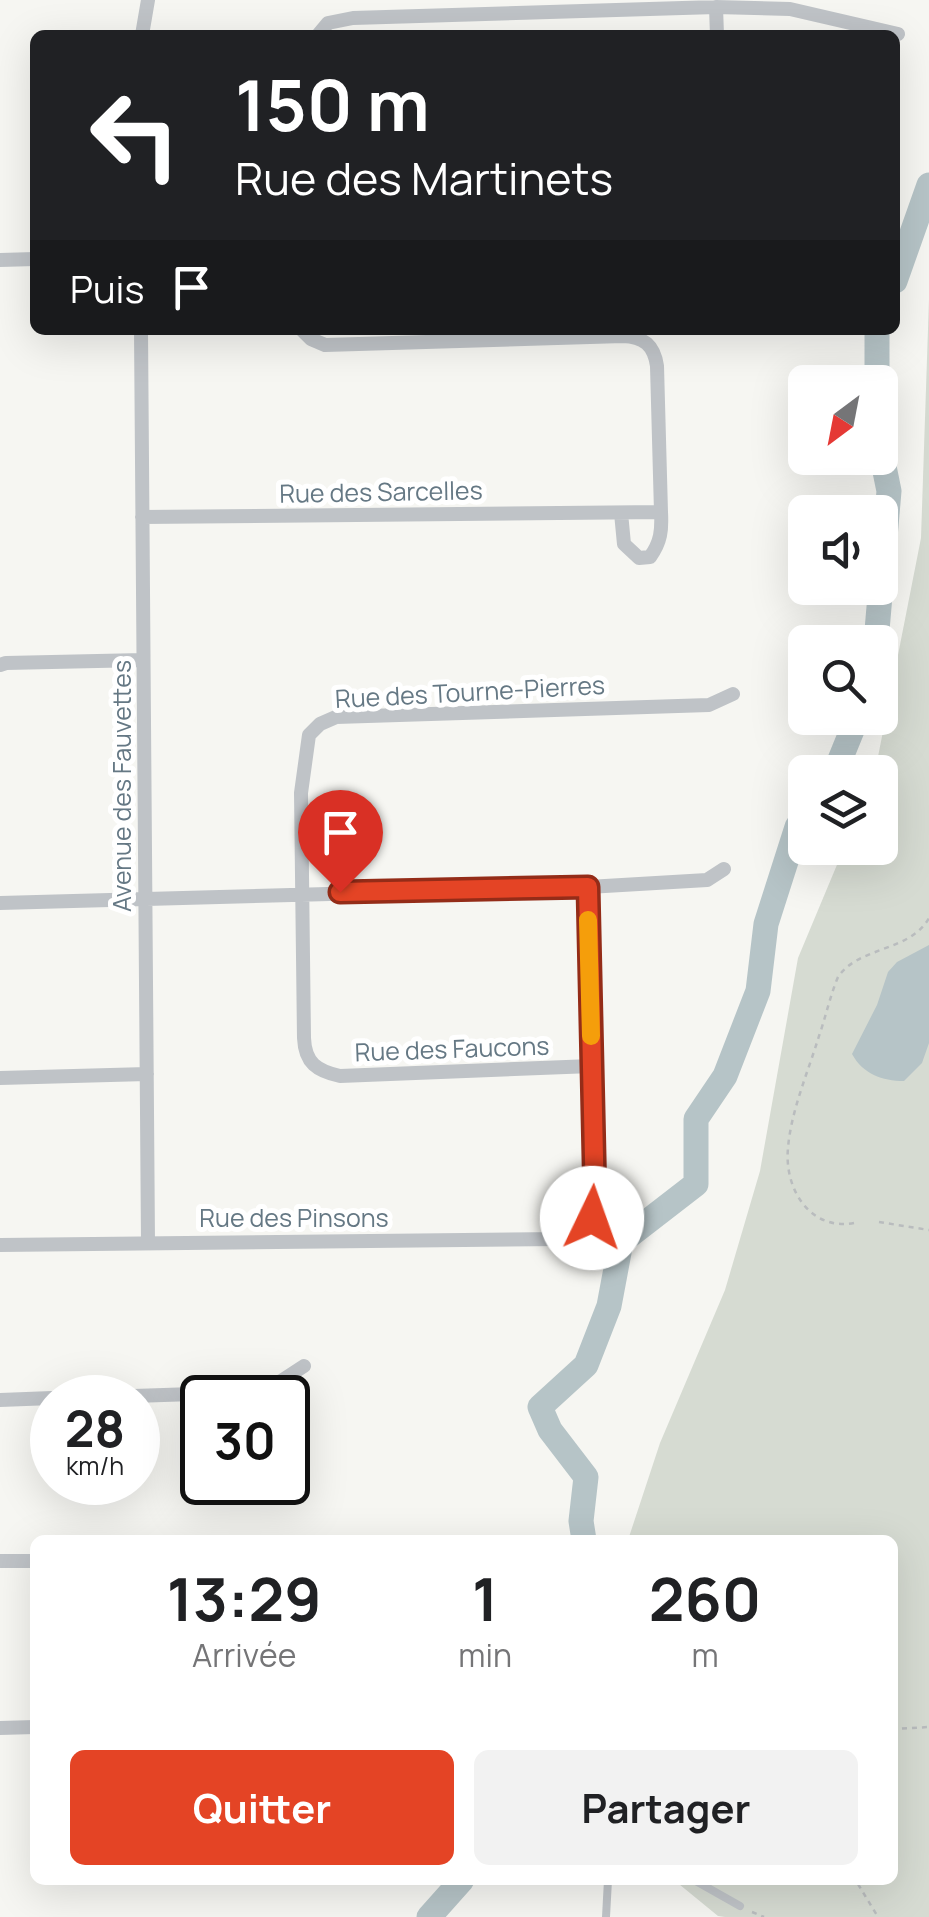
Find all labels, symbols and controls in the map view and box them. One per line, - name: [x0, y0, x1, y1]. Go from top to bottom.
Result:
- text: 150 m: [235, 56, 430, 152]
- icon: left: [70, 70, 200, 200]
- text: Rue des Martinets: [235, 147, 613, 209]
- icon: arrive: [164, 260, 219, 315]
- text: Puis: [70, 262, 144, 314]
- north arrow: [788, 365, 898, 475]
- map controls: [788, 365, 898, 865]
- street label: Rue des Sarcelles: [279, 472, 483, 511]
- button: sound: [788, 495, 898, 605]
- button: search: [788, 625, 898, 735]
- street label: Avenue des Fauvettes: [104, 660, 139, 912]
- street label: Rue des Tourne-Pierres: [334, 667, 606, 716]
- button: layers: [788, 755, 898, 865]
- pin: [298, 790, 383, 893]
- icon: arrive: [313, 805, 368, 860]
- street label: Rue des Faucons: [354, 1028, 550, 1069]
- position arrow: [540, 1166, 644, 1270]
- street label: Rue des Pinsons: [199, 1200, 389, 1235]
- speed limit sign: 30: [180, 1375, 310, 1505]
- text: 28: [65, 1394, 125, 1462]
- text: km/h: [66, 1448, 124, 1483]
- text: 13:29: [167, 1557, 322, 1639]
- text: 1: [472, 1557, 498, 1639]
- text: 260: [649, 1557, 761, 1639]
- text: Arrivée: [192, 1633, 296, 1677]
- text: min: [458, 1633, 512, 1677]
- text: m: [691, 1633, 719, 1677]
- button: Quitter: [70, 1750, 454, 1865]
- button: Partager: [474, 1750, 858, 1865]

